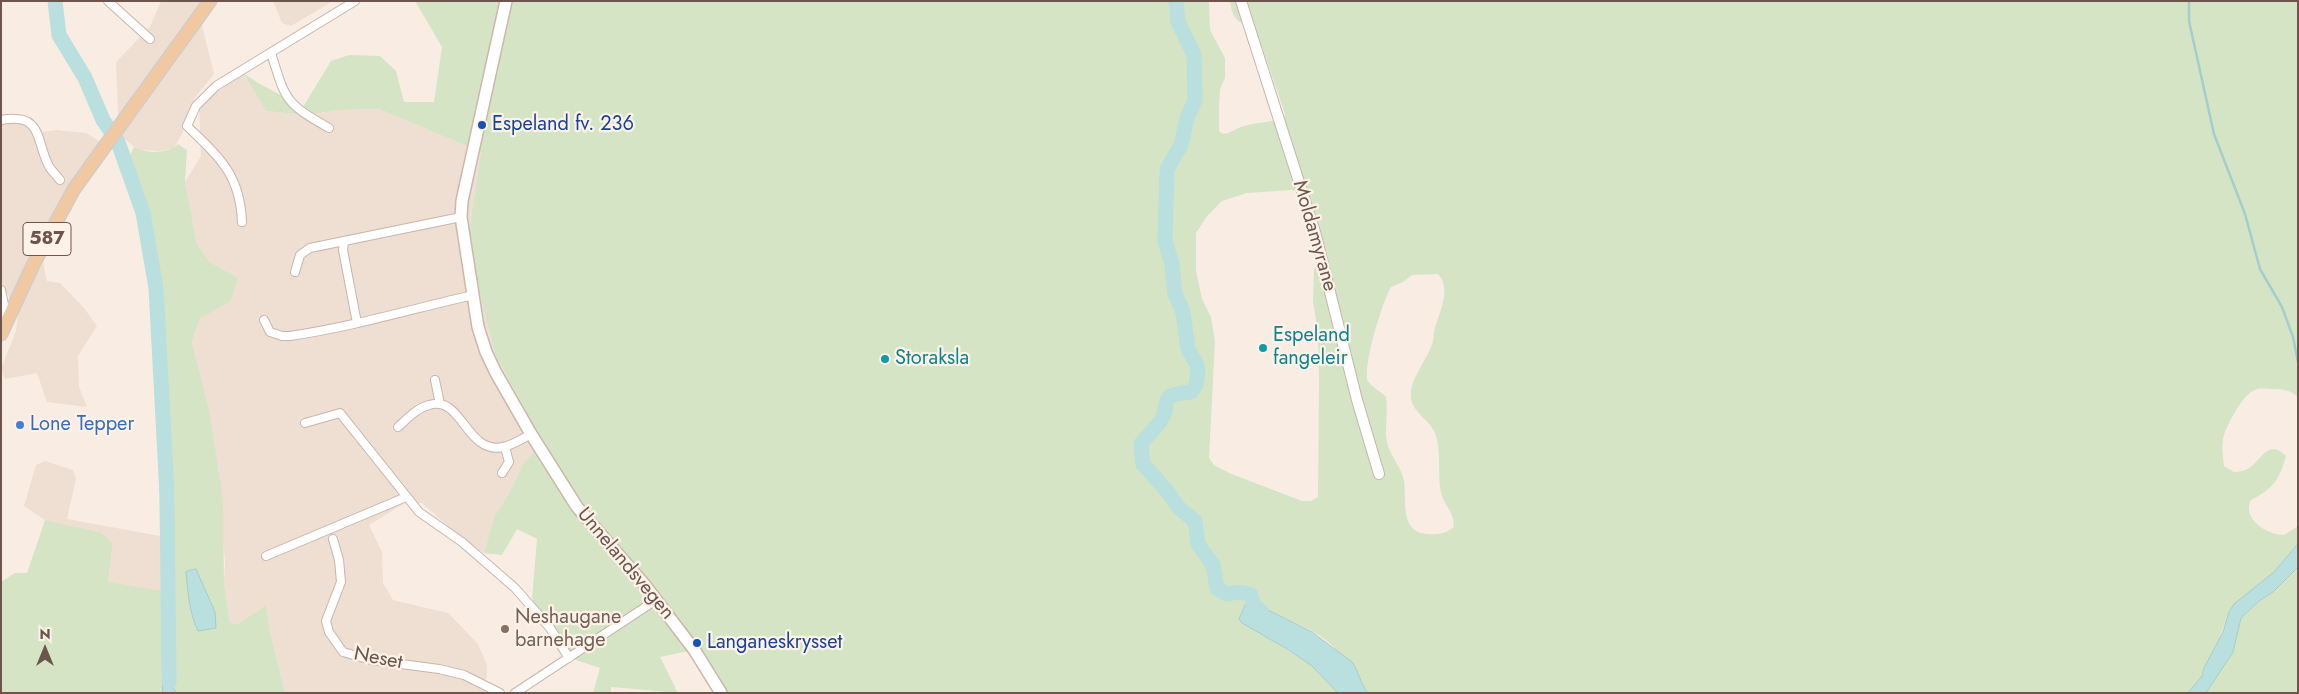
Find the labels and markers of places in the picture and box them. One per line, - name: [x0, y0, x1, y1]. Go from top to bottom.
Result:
- place label: Espeland fv. 236: [492, 113, 634, 137]
- marker: Espeland fv. 236: [476, 119, 488, 131]
- place label: Espeland fangeleir: [1273, 324, 1350, 371]
- marker: Espeland fangeleir: [1257, 342, 1269, 354]
- place label: Storaksla: [895, 347, 969, 371]
- marker: Storaksla: [879, 353, 891, 365]
- place label: Lone Tepper: [30, 413, 134, 437]
- marker: Lone Tepper: [14, 419, 26, 431]
- place label: Neshaugane barnehage: [515, 606, 621, 653]
- marker: Neshaugane barnehage: [499, 623, 511, 635]
- place label: Langaneskrysset: [707, 631, 842, 655]
- marker: Langaneskrysset: [691, 637, 703, 649]

